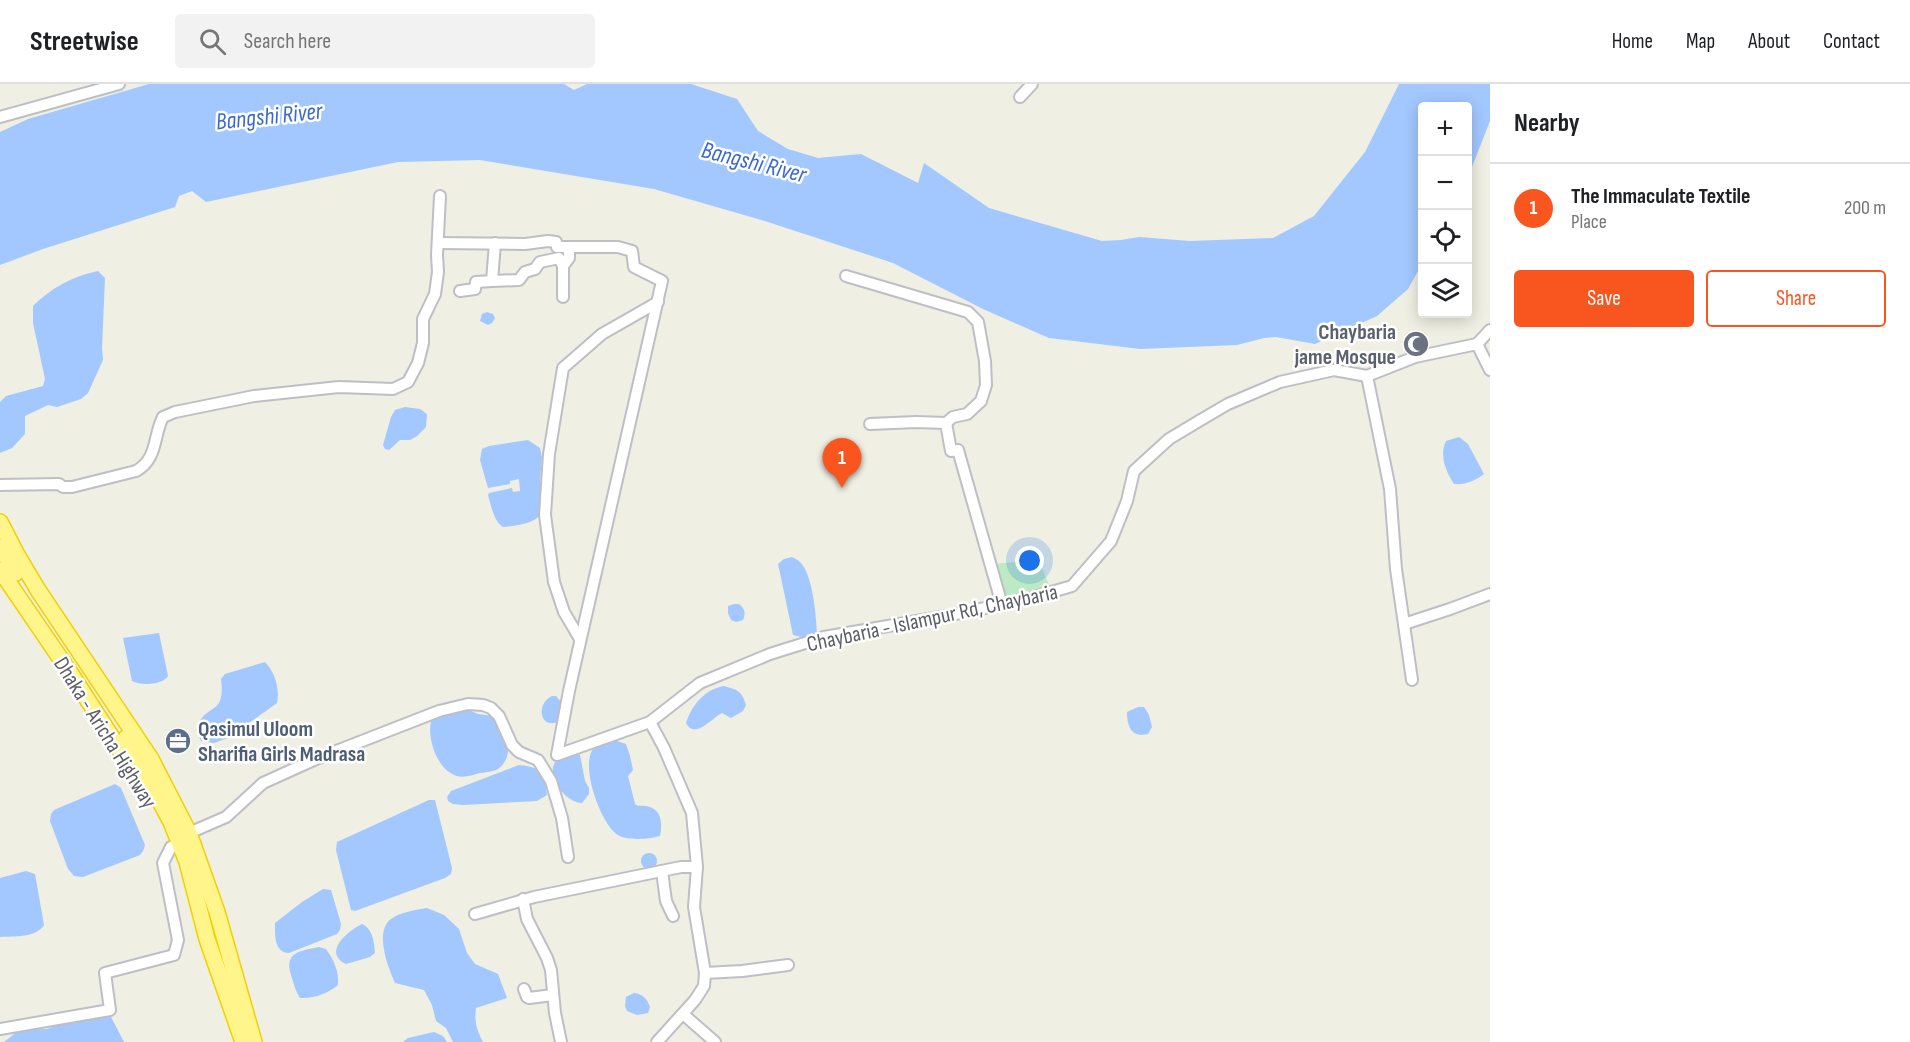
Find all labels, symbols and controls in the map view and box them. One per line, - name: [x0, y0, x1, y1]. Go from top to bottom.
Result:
- search box: [175, 14, 595, 68]
- text: Streetwise: [30, 25, 139, 58]
- icon: search: [196, 25, 229, 58]
- text: Search here: [244, 28, 331, 55]
- text: Home: [1612, 29, 1653, 54]
- text: Map: [1686, 29, 1715, 54]
- text: About: [1748, 29, 1790, 54]
- text: Contact: [1823, 29, 1880, 54]
- water label: Bangshi River: [214, 96, 325, 136]
- map controls: [1418, 102, 1472, 318]
- button: +: [1418, 102, 1472, 156]
- text: Nearby: [1514, 108, 1580, 139]
- water label: Bangshi River: [699, 135, 810, 190]
- button: −: [1418, 156, 1472, 210]
- text: The Immaculate Textile: [1571, 183, 1750, 210]
- text: 1: [1530, 196, 1537, 220]
- text: 200 m: [1844, 196, 1886, 220]
- button: locate: [1418, 210, 1472, 264]
- text: Place: [1571, 210, 1607, 234]
- button: layers: [1418, 264, 1472, 318]
- button: Save: [1514, 270, 1694, 327]
- button: Share: [1706, 270, 1886, 327]
- place label: Chaybaria jame Mosque: [1294, 319, 1396, 371]
- mosque icon: Chaybaria jame Mosque: [1401, 329, 1431, 359]
- pin: 1: [822, 438, 862, 488]
- your location: [1015, 546, 1044, 575]
- street label: Chaybaria - Islampur Rd, Chaybaria: [804, 579, 1060, 658]
- street label: Dhaka - Aricha Highway: [47, 652, 162, 814]
- place label: Qasimul Uloom Sharifia Girls Madrasa: [198, 716, 365, 768]
- office icon: Qasimul Uloom Sharifia Girls Madrasa: [163, 726, 193, 756]

